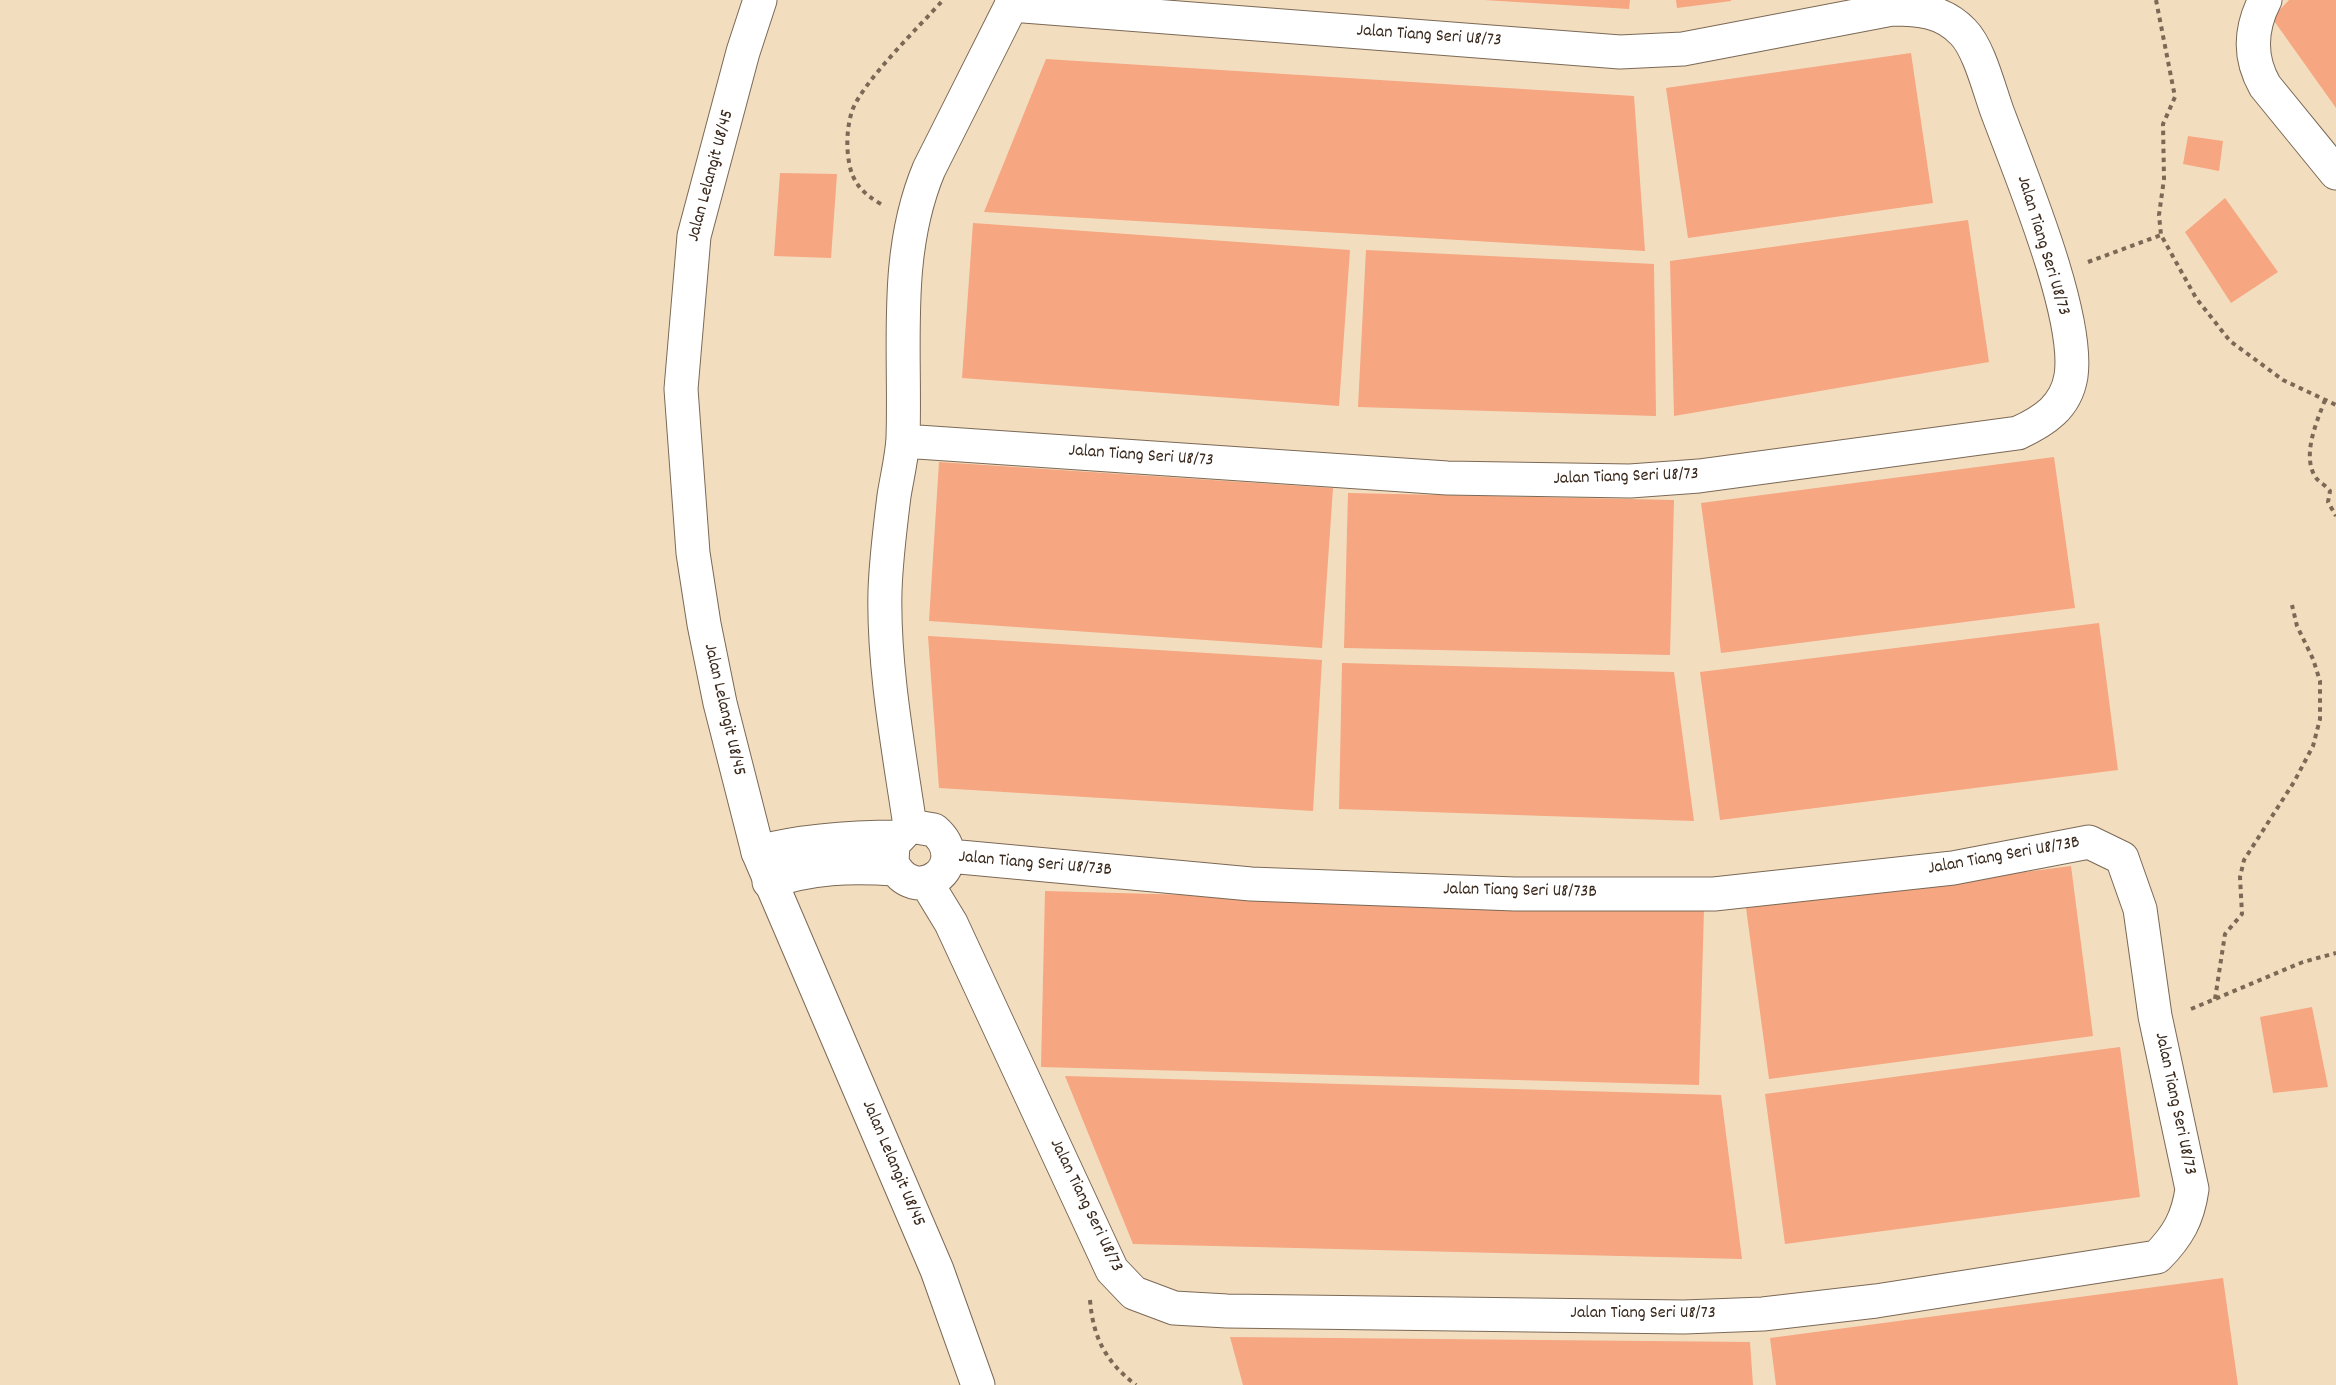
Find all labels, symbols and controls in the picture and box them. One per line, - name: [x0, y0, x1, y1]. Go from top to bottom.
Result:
- street label: Jalan Tiang Seri U8/73: [1356, 21, 1502, 53]
- street label: Jalan Lelangit U8/45: [684, 108, 740, 244]
- street label: Jalan Tiang Seri U8/73: [2010, 173, 2074, 319]
- street label: Jalan Tiang Seri U8/73: [1068, 441, 1214, 473]
- street label: Jalan Tiang Seri U8/73: [1553, 465, 1699, 491]
- street label: Jalan Lelangit U8/45: [697, 642, 749, 778]
- street label: Jalan Tiang Seri U8/73B: [1926, 833, 2082, 881]
- street label: Jalan Tiang Seri U8/73B: [957, 848, 1113, 882]
- street label: Jalan Tiang Seri U8/73B: [1443, 880, 1597, 904]
- street label: Jalan Tiang Seri U8/73: [2148, 1031, 2200, 1177]
- street label: Jalan Lelangit U8/45: [856, 1098, 928, 1230]
- street label: Jalan Tiang Seri U8/73: [1043, 1136, 1127, 1276]
- street label: Jalan Tiang Seri U8/73: [1570, 1304, 1716, 1326]

